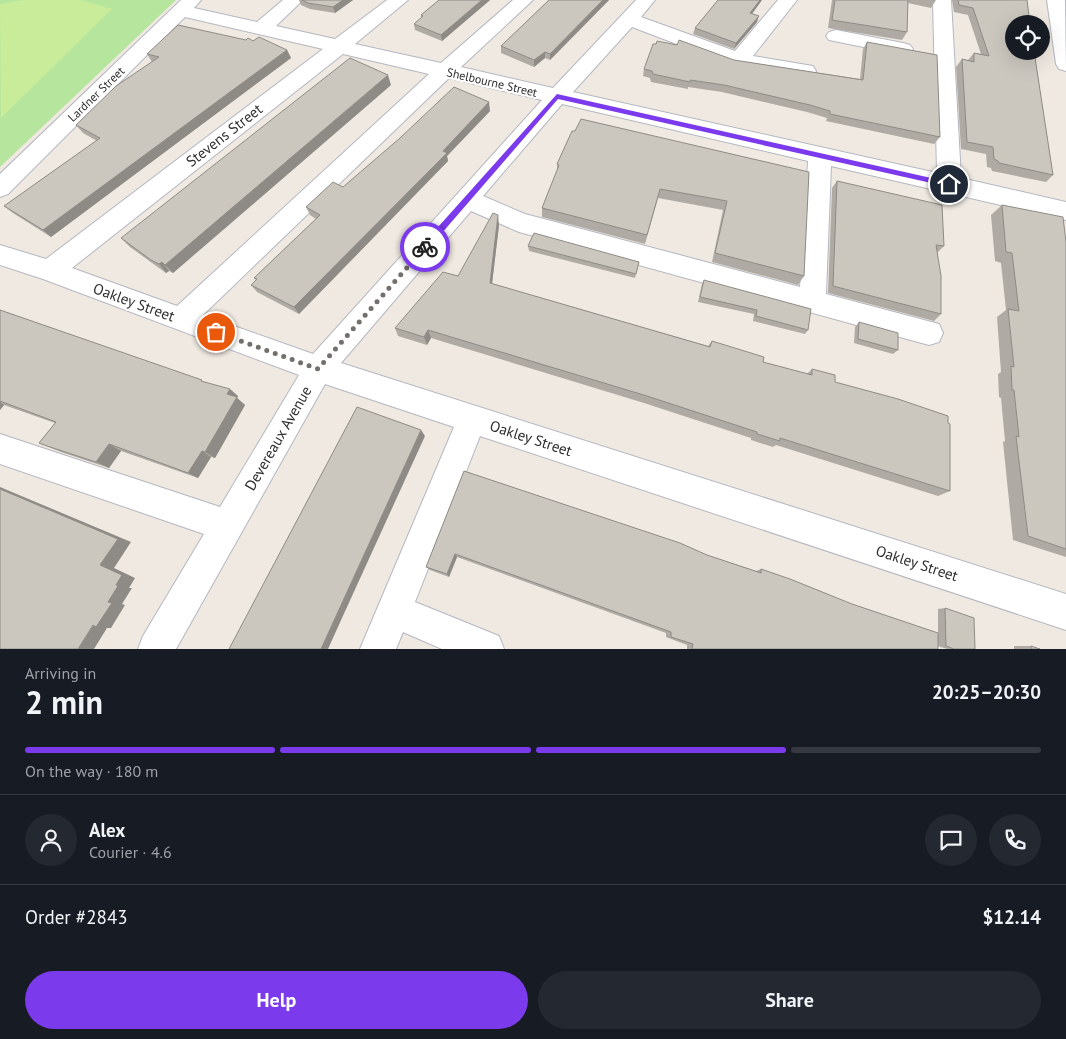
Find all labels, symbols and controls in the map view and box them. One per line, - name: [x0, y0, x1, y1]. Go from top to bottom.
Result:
- map controls: [1005, 15, 1050, 60]
- button: locate: [1005, 15, 1050, 60]
- street label: Lardner Street: [65, 63, 127, 125]
- street label: Shelbourne Street: [445, 64, 539, 100]
- street label: Stevens Street: [182, 99, 266, 171]
- pin: [928, 163, 970, 205]
- icon: home: [935, 170, 963, 198]
- courier: [400, 222, 450, 272]
- icon: bike: [411, 233, 439, 261]
- street label: Oakley Street: [91, 278, 177, 326]
- pin: [195, 311, 237, 353]
- icon: bag: [202, 318, 230, 346]
- street label: Devereaux Avenue: [240, 382, 316, 494]
- street label: Oakley Street: [487, 416, 575, 460]
- street label: Oakley Street: [873, 541, 961, 585]
- text: Arriving in: [25, 663, 96, 683]
- text: 20:25–20:30: [932, 680, 1041, 704]
- text: 2 min: [25, 681, 103, 723]
- text: On the way · 180 m: [25, 761, 158, 781]
- button: person: [25, 814, 77, 866]
- button: chat: [925, 814, 977, 866]
- button: phone: [989, 814, 1041, 866]
- text: Alex: [89, 818, 125, 842]
- text: Courier · 4.6: [89, 842, 172, 862]
- text: Order #2843: [25, 905, 128, 929]
- text: $12.14: [982, 905, 1041, 929]
- button: Help: [25, 971, 528, 1029]
- button: Share: [538, 971, 1041, 1029]

